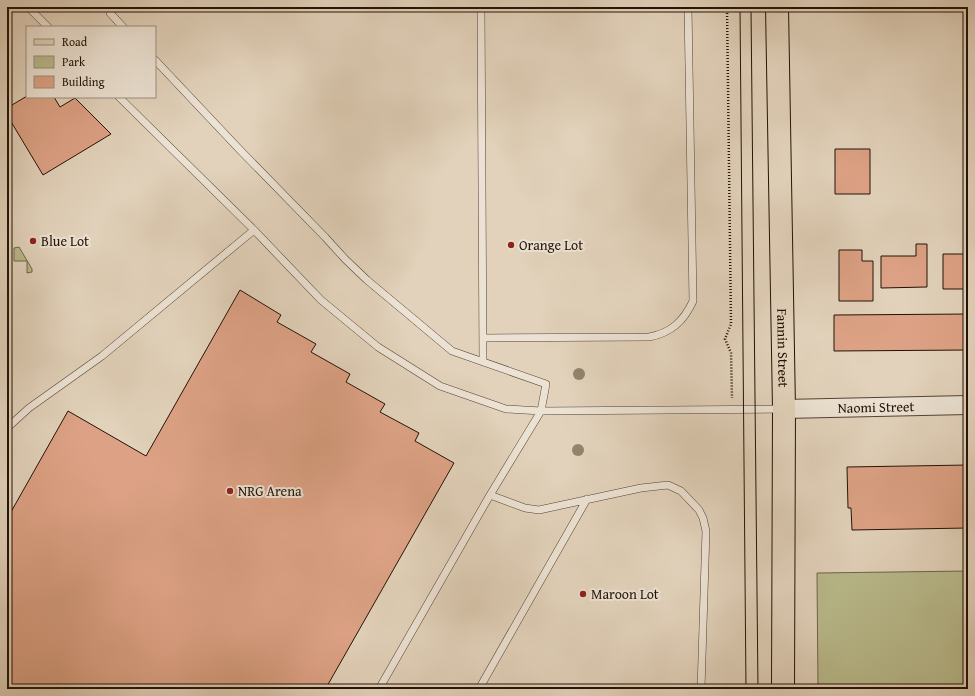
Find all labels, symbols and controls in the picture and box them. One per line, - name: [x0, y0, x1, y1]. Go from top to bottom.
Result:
- legend: [26, 26, 156, 98]
- text: Road: [62, 33, 88, 50]
- text: Park: [62, 53, 86, 70]
- text: Building: [62, 73, 105, 90]
- place label: Blue Lot: [41, 231, 89, 251]
- place label: Orange Lot: [519, 235, 583, 255]
- marker: Blue Lot: [28, 236, 38, 246]
- marker: Orange Lot: [506, 240, 516, 250]
- street label: Fannin Street: [772, 308, 794, 388]
- street label: Naomi Street: [837, 396, 915, 418]
- place label: NRG Arena: [238, 481, 302, 501]
- marker: NRG Arena: [225, 486, 235, 496]
- place label: Maroon Lot: [591, 584, 659, 604]
- marker: Maroon Lot: [578, 589, 588, 599]

